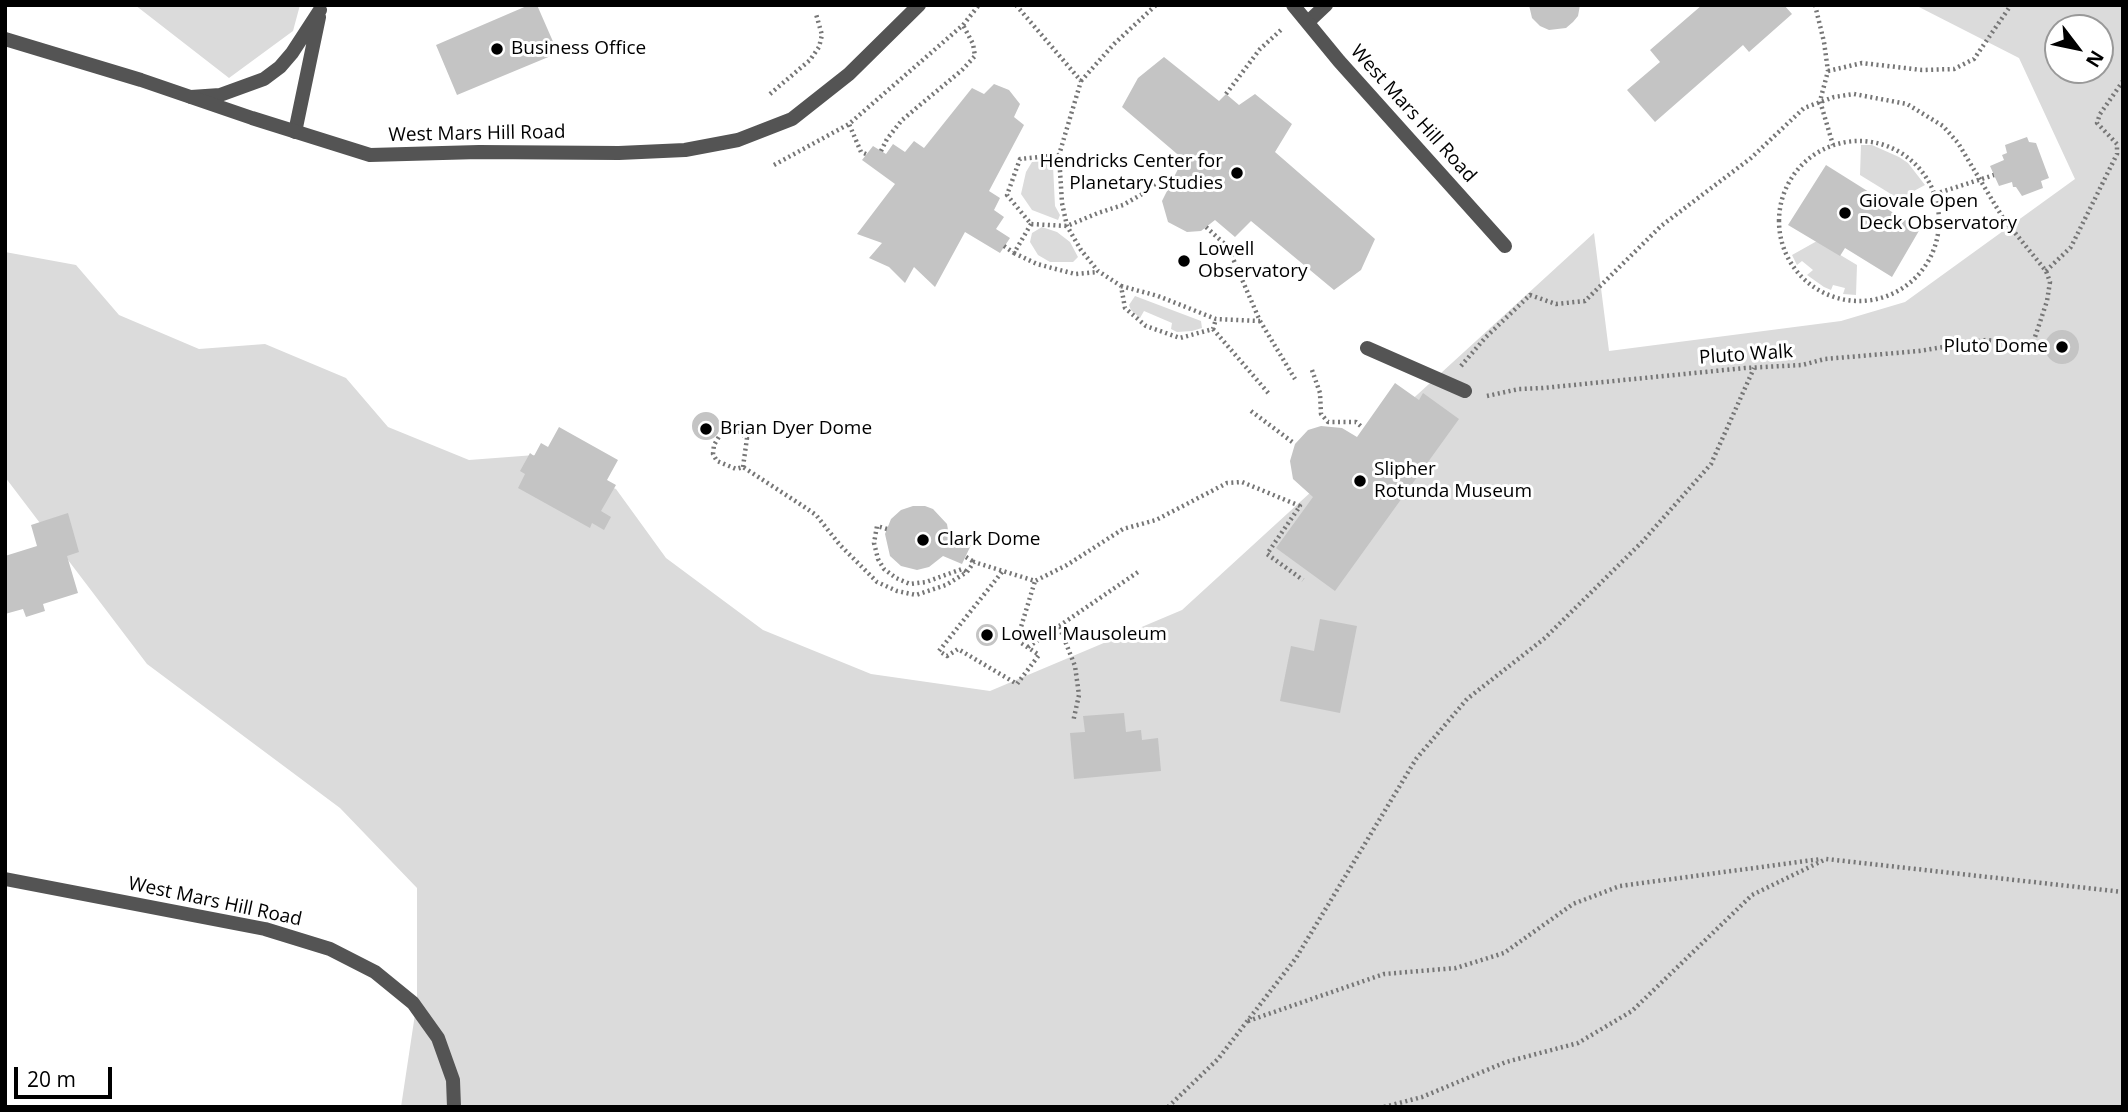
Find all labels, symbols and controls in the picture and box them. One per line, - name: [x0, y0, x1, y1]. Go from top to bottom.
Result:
- north arrow: [2044, 14, 2114, 84]
- place label: Business Office: [511, 38, 646, 60]
- marker: Business Office: [489, 41, 505, 57]
- street label: West Mars Hill Road: [1345, 41, 1481, 187]
- text: N: [2080, 46, 2110, 73]
- street label: West Mars Hill Road: [388, 121, 566, 147]
- place label: Hendricks Center for Planetary Studies: [1039, 151, 1223, 195]
- marker: Hendricks Center for Planetary Studies: [1229, 165, 1245, 181]
- place label: Giovale Open Deck Observatory: [1859, 191, 2017, 235]
- marker: Giovale Open Deck Observatory: [1837, 205, 1853, 221]
- place label: Lowell Observatory: [1198, 239, 1307, 283]
- marker: Lowell Observatory: [1176, 253, 1192, 269]
- place label: Pluto Dome: [1944, 336, 2048, 358]
- marker: Pluto Dome: [2054, 339, 2070, 355]
- street label: Pluto Walk: [1698, 340, 1794, 370]
- place label: Brian Dyer Dome: [720, 418, 872, 440]
- marker: Brian Dyer Dome: [698, 421, 714, 437]
- place label: Slipher Rotunda Museum: [1374, 459, 1532, 503]
- marker: Slipher Rotunda Museum: [1352, 473, 1368, 489]
- place label: Clark Dome: [937, 529, 1040, 551]
- marker: Clark Dome: [915, 532, 931, 548]
- place label: Lowell Mausoleum: [1001, 624, 1167, 646]
- marker: Lowell Mausoleum: [979, 627, 995, 643]
- street label: West Mars Hill Road: [126, 872, 304, 932]
- scale bar: [18, 1052, 116, 1096]
- text: 20 m: [27, 1065, 76, 1093]

